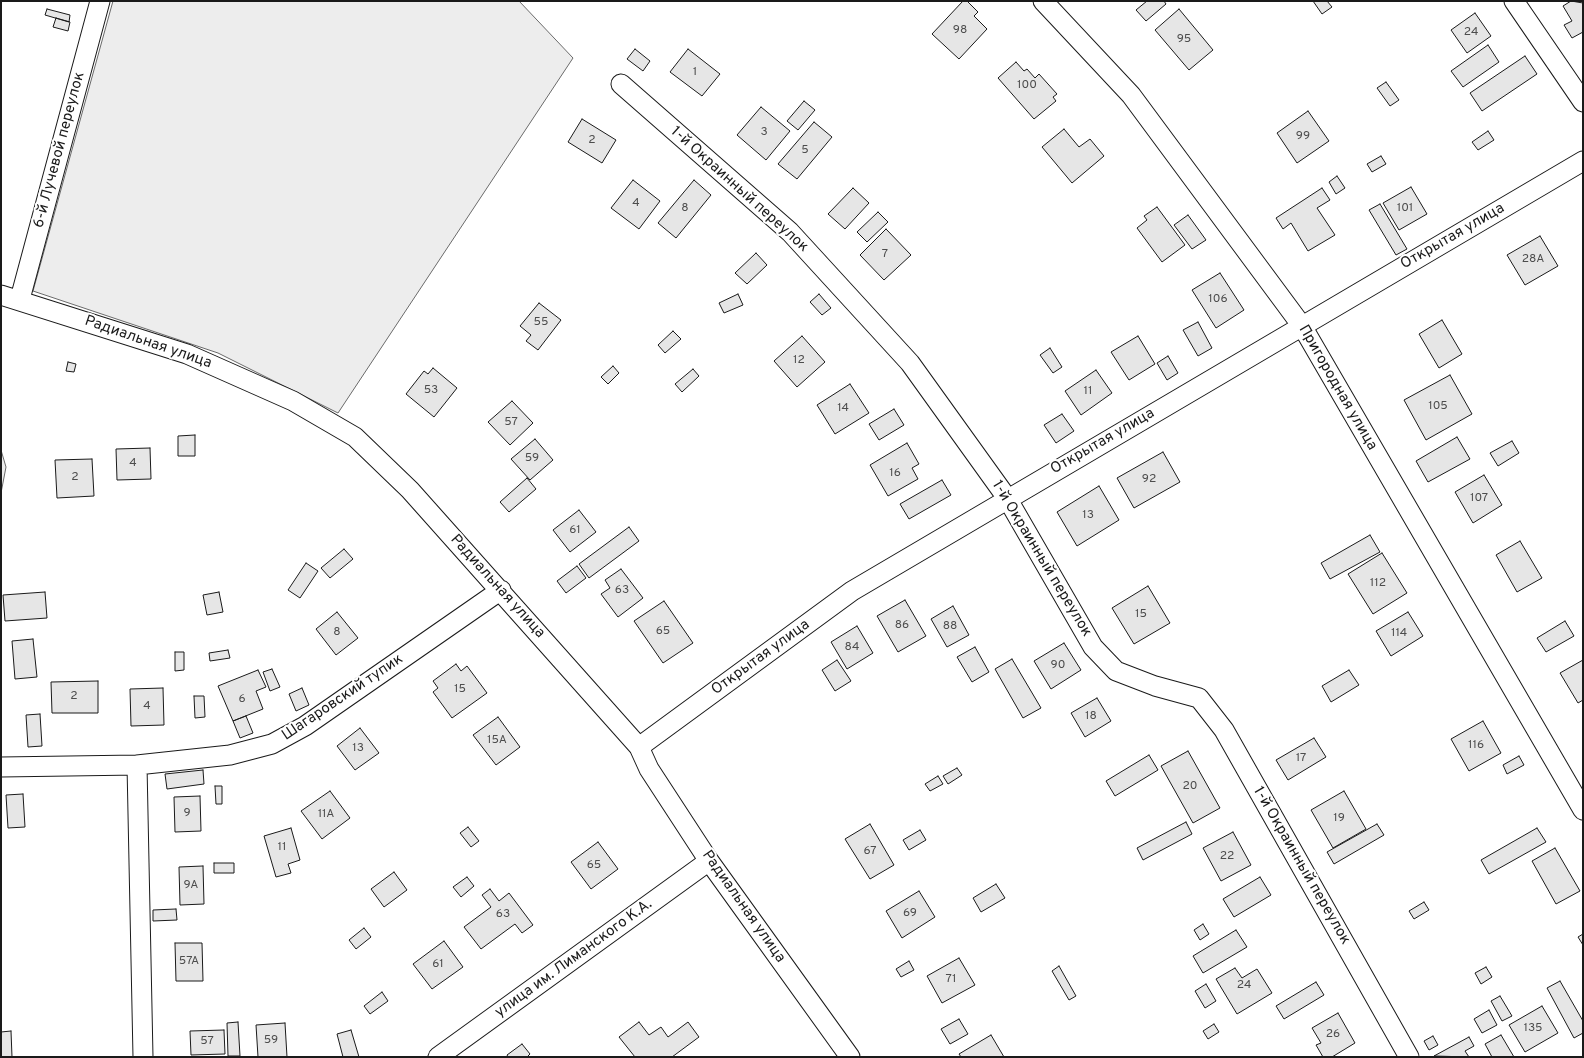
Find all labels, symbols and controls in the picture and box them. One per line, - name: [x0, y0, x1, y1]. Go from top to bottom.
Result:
- house number: 98: [953, 24, 967, 38]
- house number: 24: [1464, 26, 1478, 40]
- house number: 95: [1177, 33, 1191, 47]
- house number: 1: [693, 66, 697, 80]
- street label: 6-й Лучевой переулок: [31, 70, 89, 230]
- house number: 100: [1017, 79, 1037, 93]
- street label: 1-й Окраинный переулок: [666, 123, 812, 257]
- house number: 3: [760, 126, 768, 140]
- house number: 99: [1296, 130, 1310, 144]
- house number: 2: [588, 134, 596, 148]
- house number: 5: [801, 144, 809, 158]
- house number: 4: [632, 197, 640, 211]
- street label: Открытая улица: [1398, 200, 1508, 274]
- house number: 8: [681, 202, 689, 216]
- house number: 101: [1397, 202, 1413, 216]
- house number: 7: [882, 248, 888, 262]
- house number: 28А: [1522, 253, 1544, 267]
- house number: 106: [1208, 293, 1228, 307]
- street label: Радиальная улица: [82, 313, 214, 373]
- house number: 55: [534, 316, 548, 330]
- street label: Пригородная улица: [1294, 322, 1380, 454]
- house number: 12: [793, 354, 805, 368]
- house number: 53: [424, 384, 438, 398]
- house number: 11: [1084, 385, 1092, 399]
- house number: 105: [1428, 400, 1448, 414]
- house number: 14: [837, 402, 849, 416]
- street label: Открытая улица: [1048, 405, 1158, 479]
- house number: 57: [504, 416, 518, 430]
- house number: 59: [525, 452, 539, 466]
- house number: 4: [129, 457, 137, 471]
- house number: 16: [889, 467, 901, 481]
- house number: 2: [71, 471, 79, 485]
- house number: 92: [1142, 473, 1156, 487]
- street label: 1-й Окраинный переулок: [987, 477, 1095, 641]
- house number: 107: [1470, 492, 1488, 506]
- house number: 13: [1082, 509, 1094, 523]
- house number: 61: [569, 524, 581, 538]
- street label: Радиальная улица: [446, 531, 548, 643]
- house number: 112: [1370, 577, 1386, 591]
- house number: 63: [615, 584, 629, 598]
- house number: 15: [1135, 608, 1147, 622]
- street label: Открытая улица: [708, 616, 814, 700]
- house number: 86: [895, 619, 909, 633]
- house number: 88: [943, 620, 957, 634]
- house number: 65: [656, 625, 670, 639]
- house number: 8: [333, 626, 341, 640]
- house number: 114: [1391, 627, 1407, 641]
- house number: 84: [845, 641, 859, 655]
- street label: Шагаровский тупик: [279, 651, 407, 745]
- house number: 90: [1051, 659, 1065, 673]
- house number: 15: [454, 683, 466, 697]
- house number: 2: [70, 690, 78, 704]
- house number: 6: [238, 693, 246, 707]
- house number: 4: [143, 700, 151, 714]
- house number: 18: [1085, 710, 1097, 724]
- house number: 15А: [487, 734, 507, 748]
- house number: 116: [1468, 739, 1484, 753]
- house number: 13: [352, 742, 364, 756]
- house number: 17: [1296, 752, 1306, 766]
- house number: 20: [1182, 780, 1198, 794]
- street label: 1-й Окраинный переулок: [1248, 784, 1354, 948]
- house number: 9: [183, 807, 191, 821]
- house number: 11А: [318, 808, 334, 822]
- house number: 19: [1333, 812, 1345, 826]
- house number: 11: [278, 841, 286, 855]
- house number: 67: [863, 845, 877, 859]
- street label: Радиальная улица: [697, 847, 789, 967]
- house number: 22: [1220, 850, 1234, 864]
- house number: 65: [587, 859, 601, 873]
- house number: 9А: [184, 879, 198, 893]
- street label: улица им. Лиманского К.А.: [492, 896, 656, 1022]
- house number: 69: [903, 907, 917, 921]
- house number: 63: [496, 908, 510, 922]
- house number: 57А: [179, 955, 199, 969]
- house number: 61: [432, 958, 444, 972]
- house number: 71: [946, 973, 956, 987]
- house number: 24: [1237, 979, 1251, 993]
- house number: 135: [1523, 1022, 1543, 1036]
- house number: 26: [1326, 1028, 1340, 1042]
- house number: 59: [264, 1034, 278, 1048]
- house number: 57: [200, 1035, 214, 1049]

